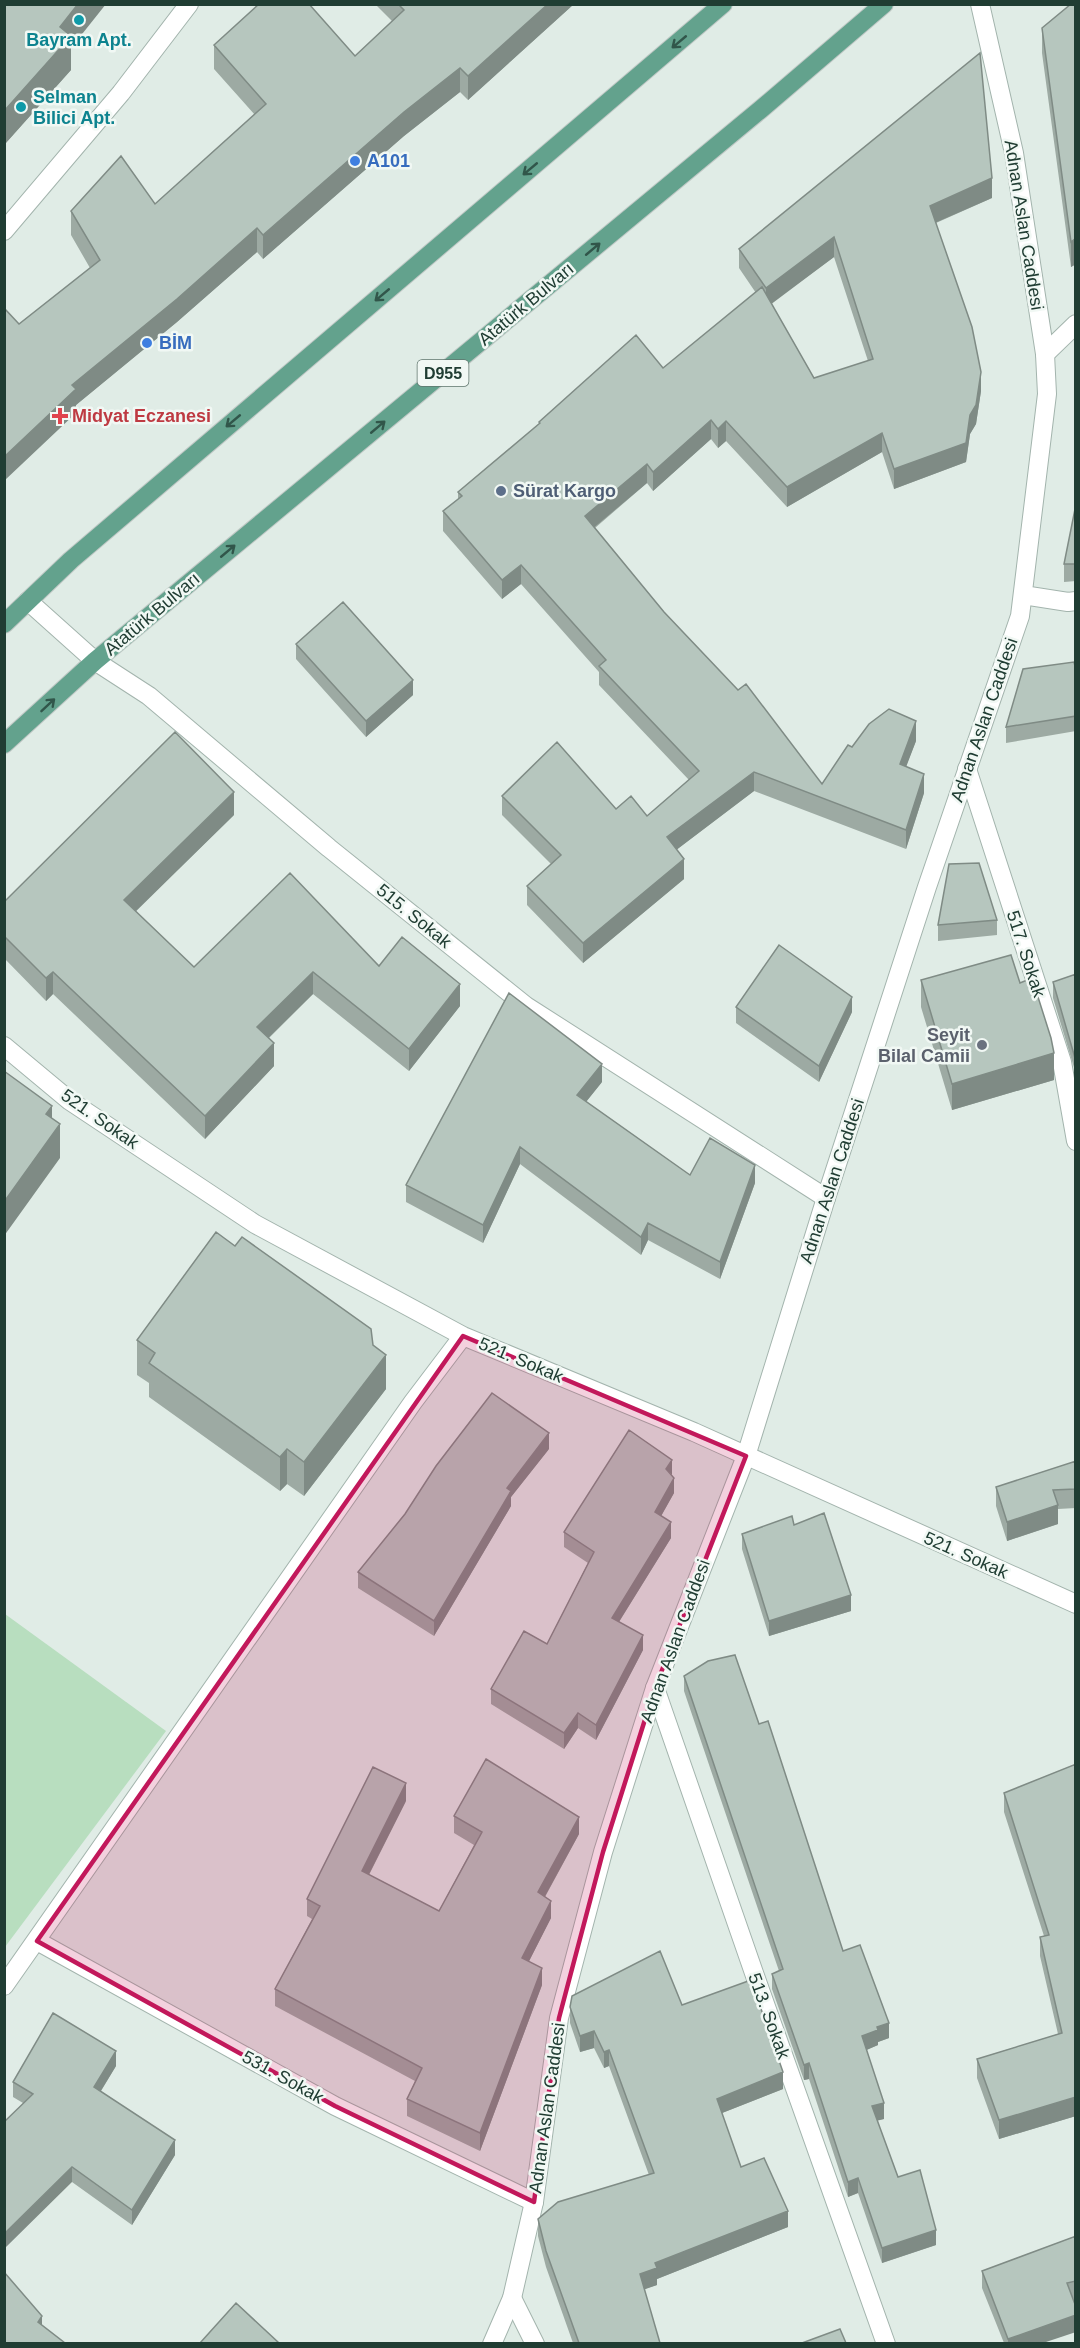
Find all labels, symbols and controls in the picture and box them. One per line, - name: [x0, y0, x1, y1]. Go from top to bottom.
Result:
- marker: Bayram Apt.: [72, 13, 86, 27]
- place label: Bayram Apt.: [26, 30, 132, 50]
- one-way arrow: [671, 36, 687, 49]
- place label: Selman Bilici Apt.: [33, 87, 115, 128]
- marker: Selman Bilici Apt.: [14, 100, 28, 114]
- street label: Adnan Aslan Caddesi: [1001, 138, 1047, 312]
- place label: A101: [367, 151, 410, 171]
- marker: A101: [348, 154, 362, 168]
- one-way arrow: [523, 162, 538, 176]
- one-way arrow: [585, 242, 601, 255]
- street label: Atatürk Bulvarı: [474, 258, 578, 350]
- one-way arrow: [375, 288, 390, 302]
- place label: BİM: [159, 333, 192, 353]
- marker: BİM: [140, 336, 154, 350]
- road number: D955: [418, 360, 468, 386]
- place label: Midyat Eczanesi: [72, 406, 211, 426]
- marker: Midyat Eczanesi: [53, 409, 67, 423]
- one-way arrow: [225, 415, 241, 428]
- one-way arrow: [370, 420, 386, 433]
- place label: Sürat Kargo: [513, 481, 616, 501]
- marker: Sürat Kargo: [494, 484, 508, 498]
- one-way arrow: [220, 544, 235, 558]
- street label: Atatürk Bulvarı: [100, 568, 204, 660]
- street label: Adnan Aslan Caddesi: [947, 635, 1021, 805]
- one-way arrow: [40, 698, 55, 712]
- street label: 515. Sokak: [373, 880, 456, 953]
- street label: 517. Sokak: [1003, 908, 1050, 1001]
- place label: Seyit Bilal Camii: [878, 1025, 970, 1066]
- marker: Seyit Bilal Camii: [975, 1038, 989, 1052]
- street label: 521. Sokak: [57, 1085, 143, 1154]
- street label: Adnan Aslan Caddesi: [796, 1096, 868, 1266]
- street label: 521. Sokak: [476, 1333, 567, 1387]
- street label: 521. Sokak: [921, 1528, 1012, 1583]
- street label: Adnan Aslan Caddesi: [636, 1557, 714, 1725]
- street label: 513. Sokak: [744, 1970, 794, 2063]
- street label: Adnan Aslan Caddesi: [525, 2021, 569, 2195]
- street label: 531. Sokak: [239, 2046, 328, 2108]

